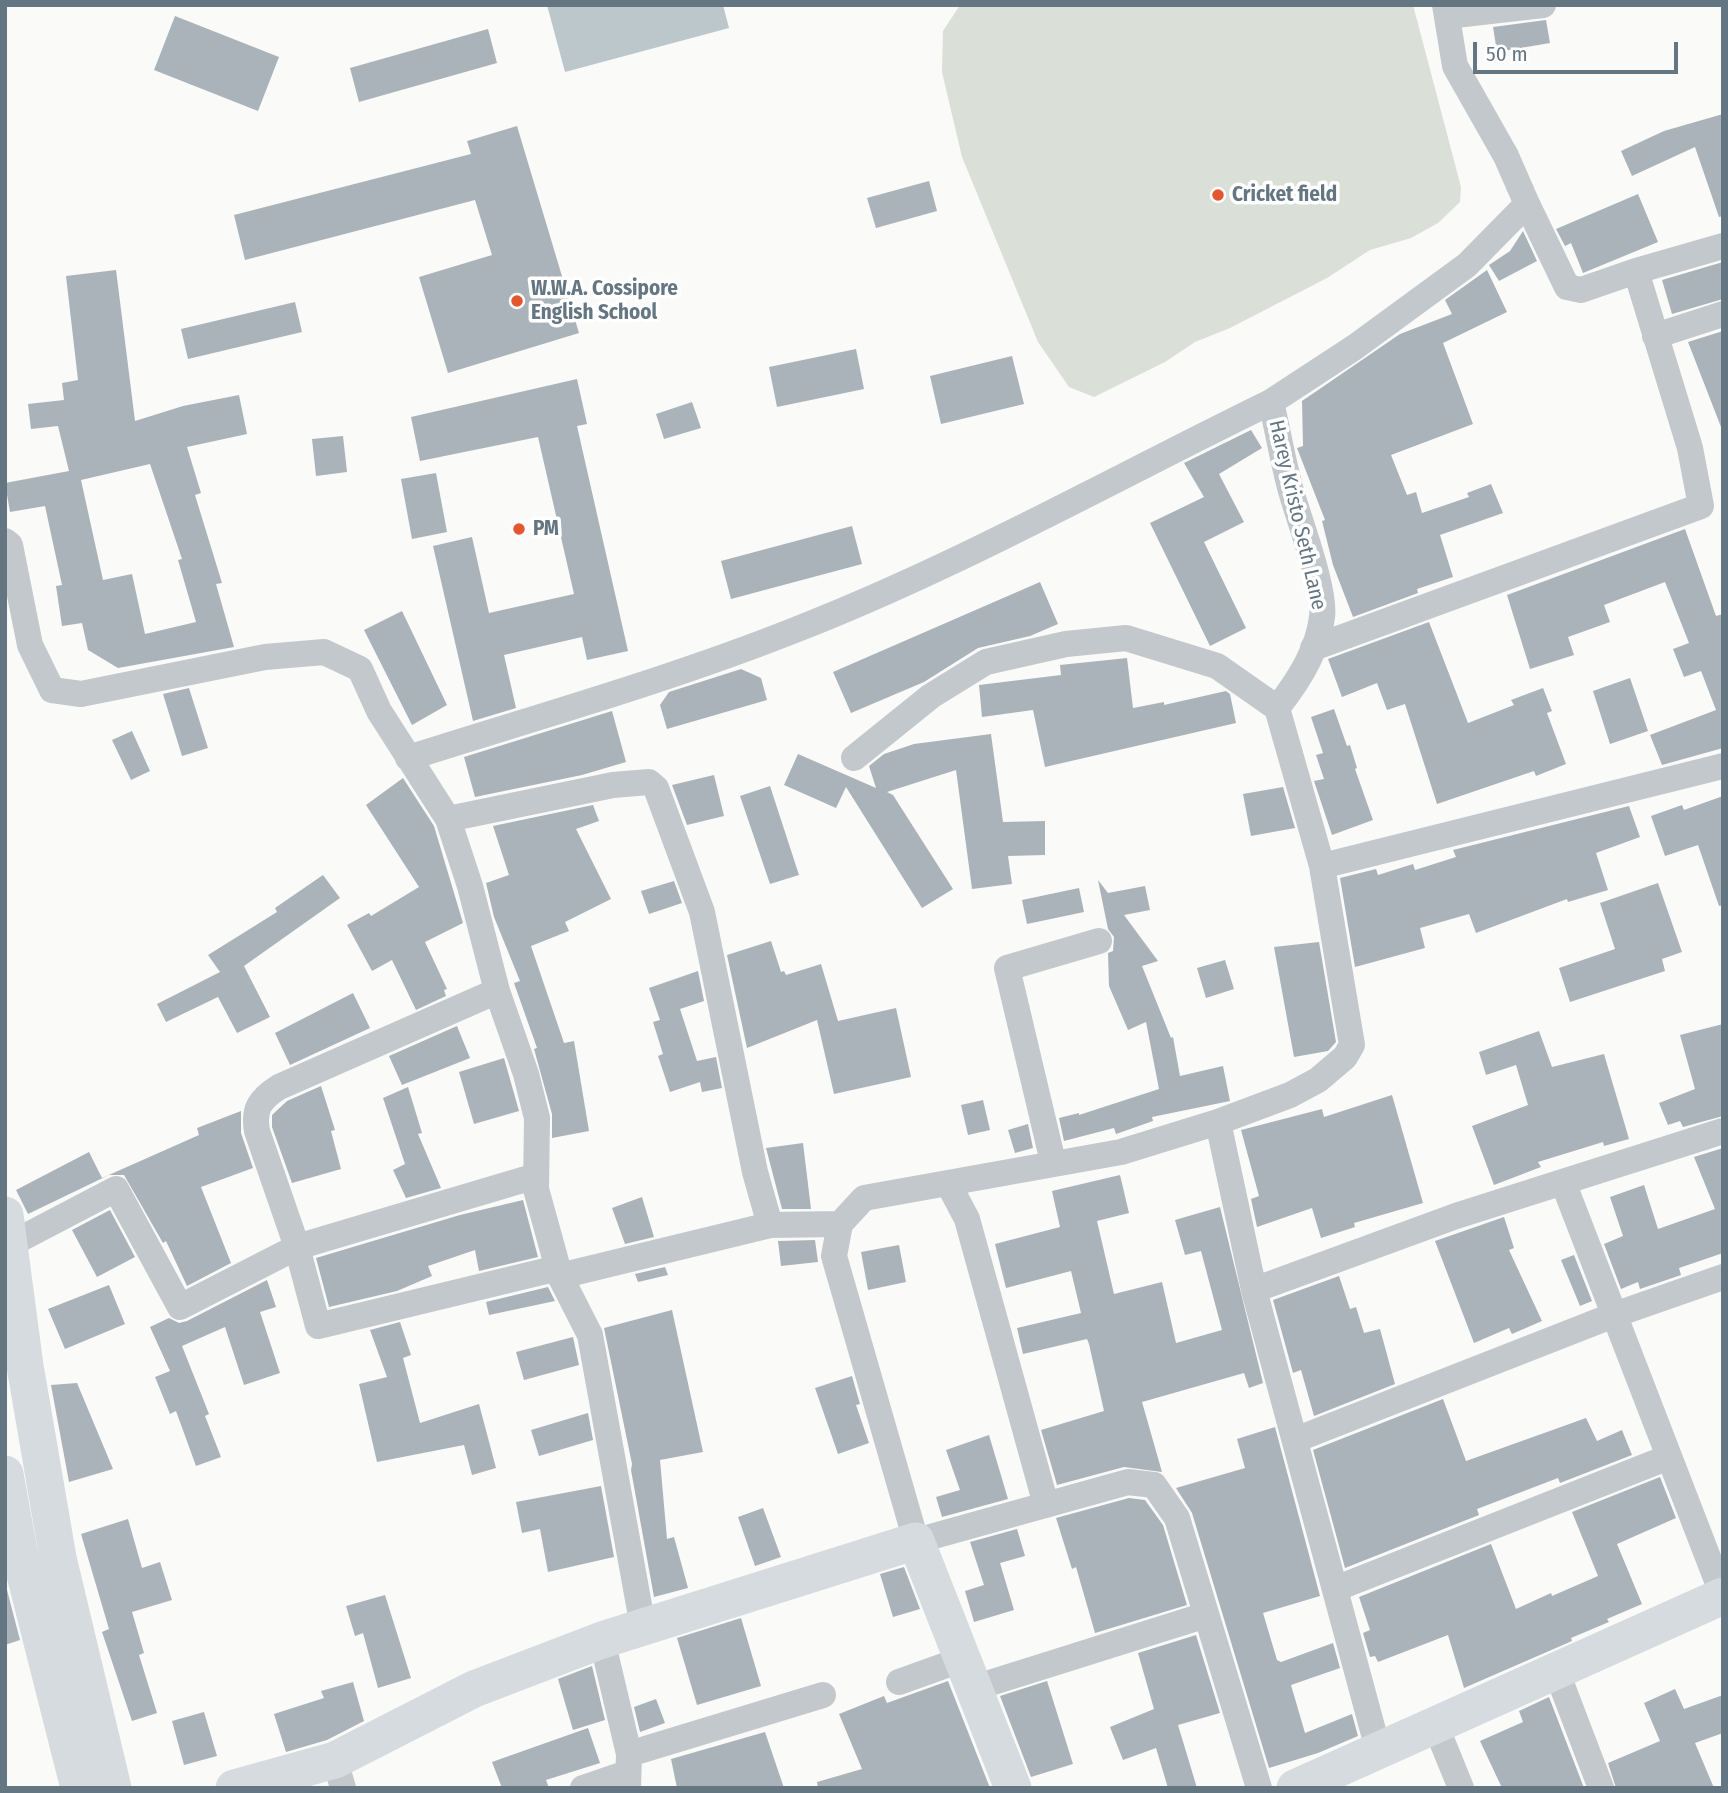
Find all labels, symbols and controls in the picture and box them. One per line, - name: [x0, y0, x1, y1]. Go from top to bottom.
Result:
- scale bar: [1476, 28, 1681, 72]
- text: 50 m: [1486, 41, 1528, 67]
- place label: Cricket field: [1232, 182, 1337, 208]
- marker: Cricket field: [1210, 187, 1226, 203]
- place label: W.W.A. Cossipore English School: [531, 276, 678, 326]
- marker: W.W.A. Cossipore English School: [509, 293, 525, 309]
- street label: Harey Kristo Seth Lane: [1263, 418, 1331, 612]
- place label: PM: [533, 516, 559, 542]
- marker: PM: [511, 521, 527, 537]

